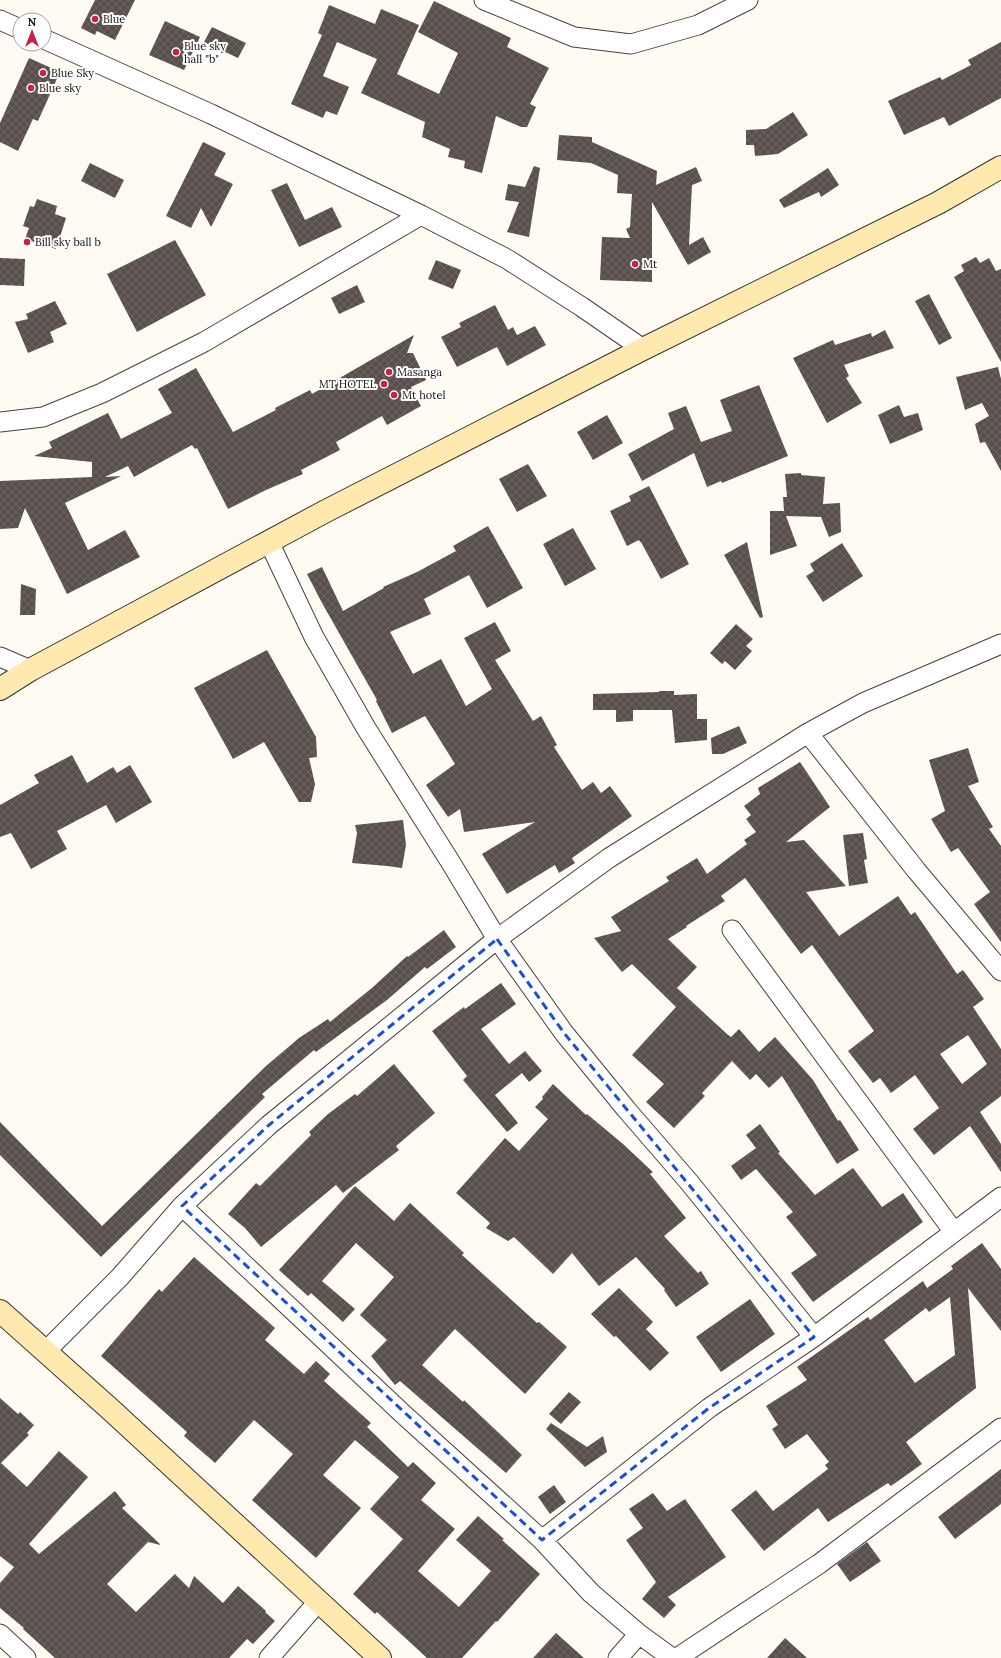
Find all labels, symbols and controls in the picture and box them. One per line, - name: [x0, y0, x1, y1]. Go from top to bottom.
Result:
- north arrow: [12, 12, 52, 52]
- place label: Blue: [103, 12, 125, 26]
- marker: Blue: [90, 14, 100, 24]
- text: N: [28, 15, 37, 29]
- place label: Blue sky hall "b": [184, 39, 226, 66]
- marker: Blue sky hall "b": [171, 47, 181, 57]
- place label: Blue Sky: [51, 66, 94, 80]
- marker: Blue Sky: [38, 68, 48, 78]
- place label: Blue sky: [39, 81, 81, 95]
- marker: Blue sky: [26, 83, 36, 93]
- place label: Bill sky ball b: [35, 235, 101, 249]
- marker: Bill sky ball b: [22, 237, 32, 247]
- place label: Mt: [643, 257, 658, 271]
- marker: Mt: [630, 259, 640, 269]
- place label: Masanga: [397, 365, 442, 379]
- marker: Masanga: [384, 367, 394, 377]
- place label: MT HOTEL: [319, 377, 377, 391]
- marker: MT HOTEL: [379, 379, 389, 389]
- place label: Mt hotel: [402, 388, 445, 402]
- marker: Mt hotel: [389, 390, 399, 400]

